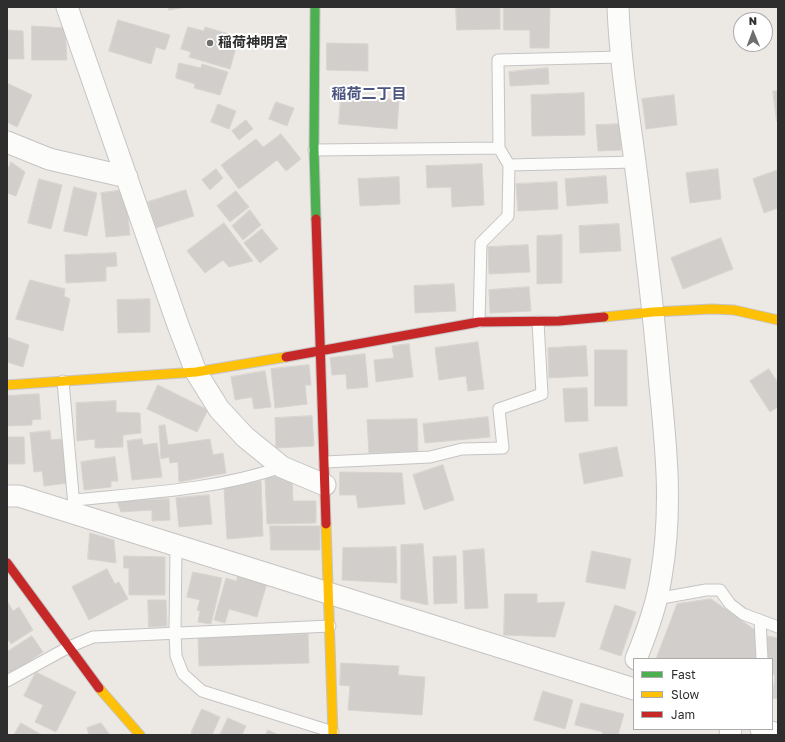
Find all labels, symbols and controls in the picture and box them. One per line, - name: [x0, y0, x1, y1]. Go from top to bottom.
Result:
- north arrow: [733, 12, 773, 52]
- text: N: [748, 14, 757, 27]
- place label: 稲荷神明宮: [218, 35, 288, 51]
- marker: 稲荷神明宮: [205, 38, 215, 48]
- district label: 稲荷二丁目: [332, 85, 406, 103]
- legend: [633, 658, 773, 730]
- text: Fast: [671, 667, 696, 682]
- text: Slow: [671, 687, 699, 702]
- text: Jam: [671, 707, 695, 722]

